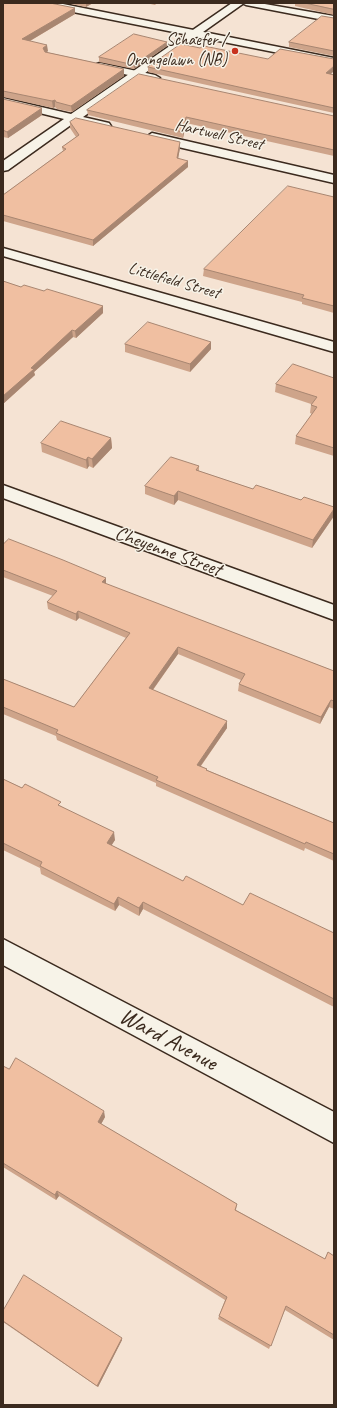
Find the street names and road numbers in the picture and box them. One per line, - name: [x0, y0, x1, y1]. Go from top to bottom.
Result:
- street label: Hartwell Street: [173, 115, 265, 155]
- street label: Littlefield Street: [126, 258, 222, 304]
- street label: Cheyenne Street: [112, 522, 224, 582]
- street label: Ward Avenue: [114, 1002, 222, 1078]

